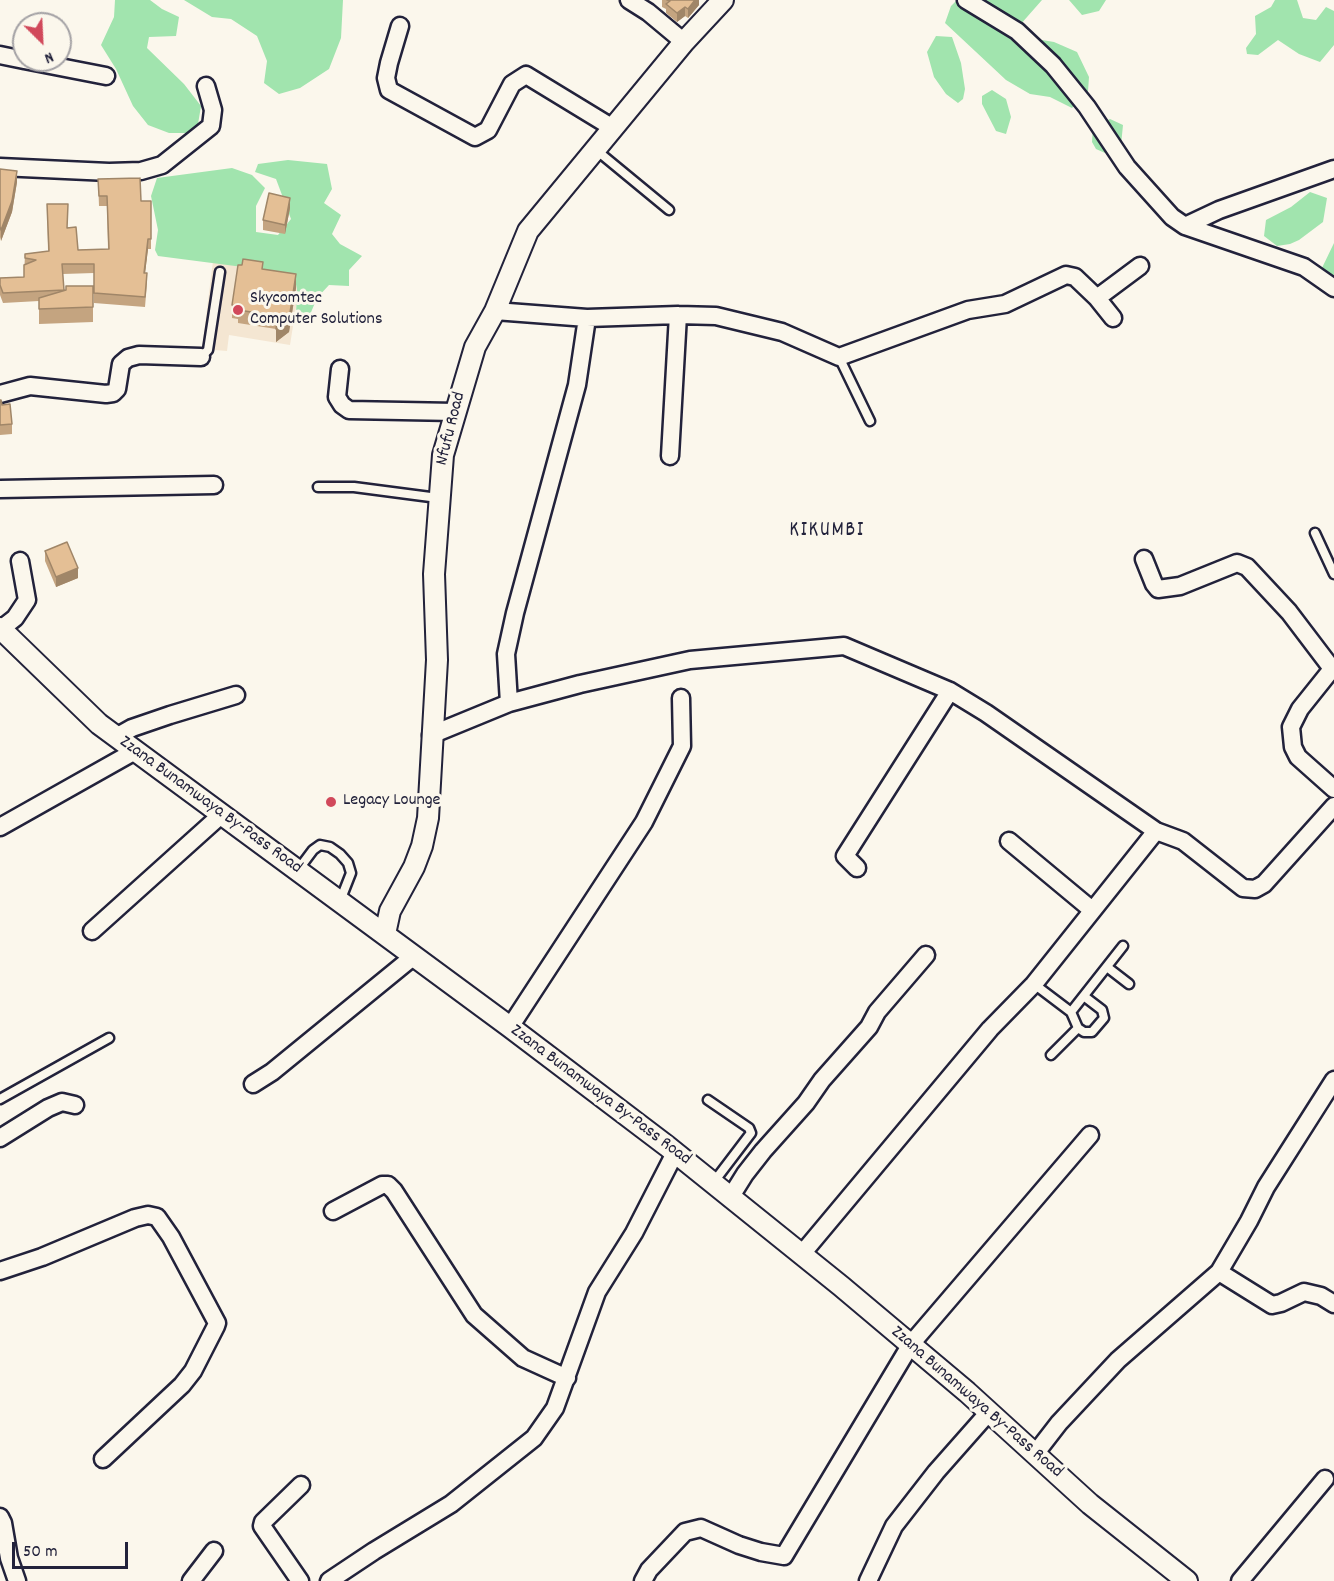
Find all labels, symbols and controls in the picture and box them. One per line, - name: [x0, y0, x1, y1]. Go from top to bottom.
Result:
- north arrow: [12, 12, 72, 72]
- text: N: [40, 45, 57, 69]
- place label: Skycomtec Computer Solutions: [250, 289, 383, 332]
- marker: Skycomtec Computer Solutions: [231, 303, 245, 317]
- street label: Nfufu Road: [432, 390, 472, 468]
- district label: KIKUMBI: [789, 519, 865, 545]
- street label: Zzana Bunamwaya By-Pass Road: [114, 732, 306, 880]
- place label: Legacy Lounge: [343, 791, 441, 813]
- marker: Legacy Lounge: [324, 795, 338, 809]
- street label: Zzana Bunamwaya By-Pass Road: [505, 1021, 695, 1171]
- street label: Zzana Bunamwaya By-Pass Road: [886, 1322, 1066, 1484]
- scale bar: [15, 1530, 130, 1568]
- text: 50 m: [23, 1540, 58, 1565]

